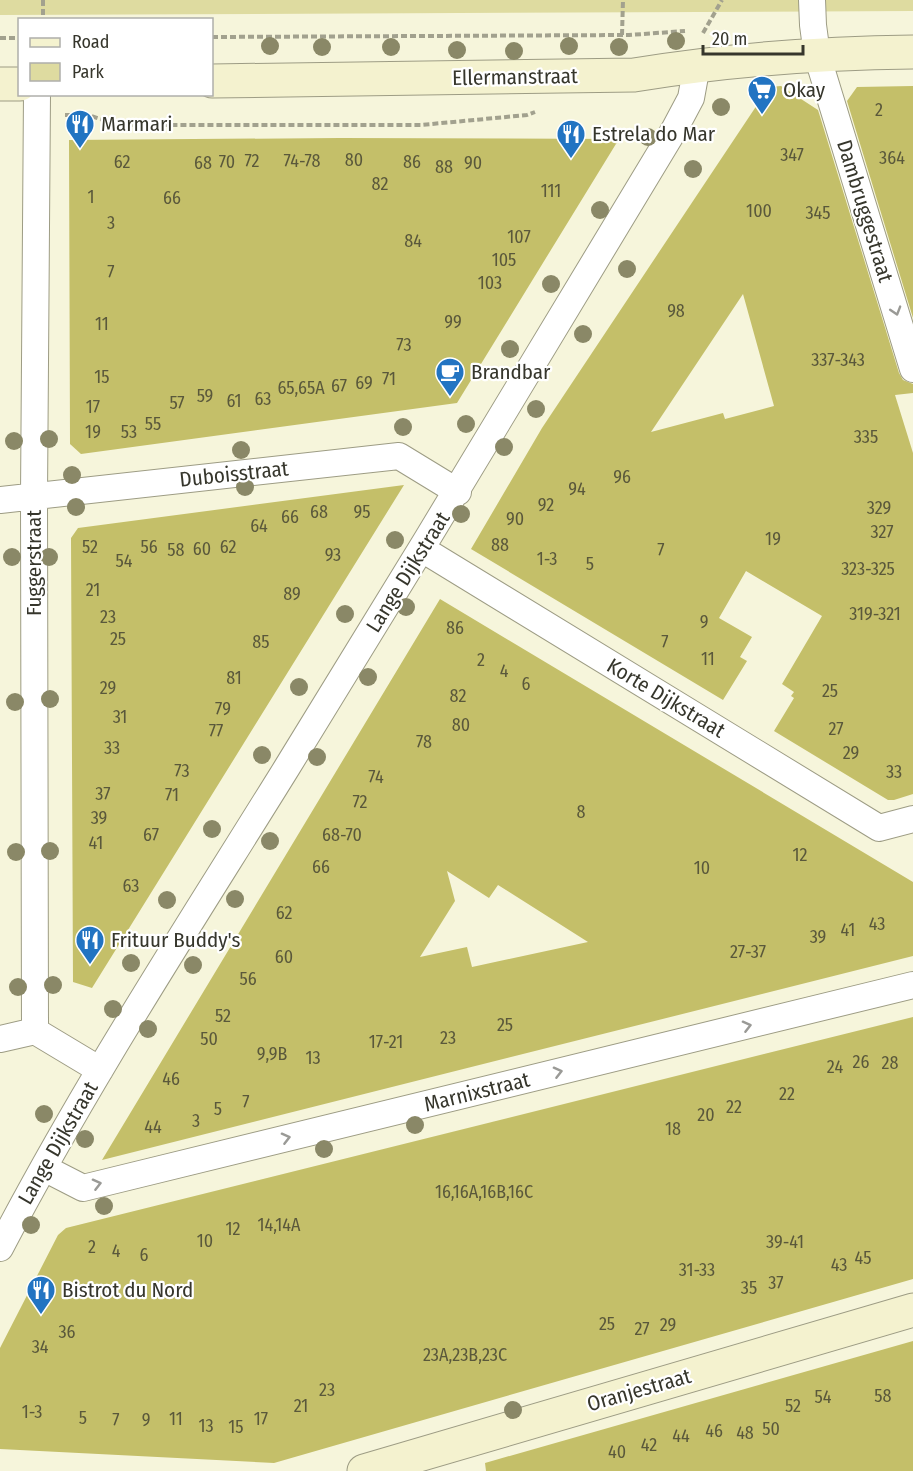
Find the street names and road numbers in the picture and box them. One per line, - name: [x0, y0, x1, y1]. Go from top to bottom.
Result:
- street label: Ellermanstraat: [452, 63, 578, 91]
- street label: Dambruggestraat: [831, 137, 899, 285]
- street label: Duboisstraat: [178, 455, 290, 493]
- street label: Lange Dijkstraat: [360, 507, 456, 637]
- street label: Fuggerstraat: [21, 510, 47, 616]
- street label: Korte Dijkstraat: [602, 653, 730, 744]
- street label: Marnixstraat: [422, 1066, 533, 1118]
- street label: Lange Dijkstraat: [12, 1077, 104, 1209]
- street label: Oranjestraat: [584, 1363, 694, 1417]

